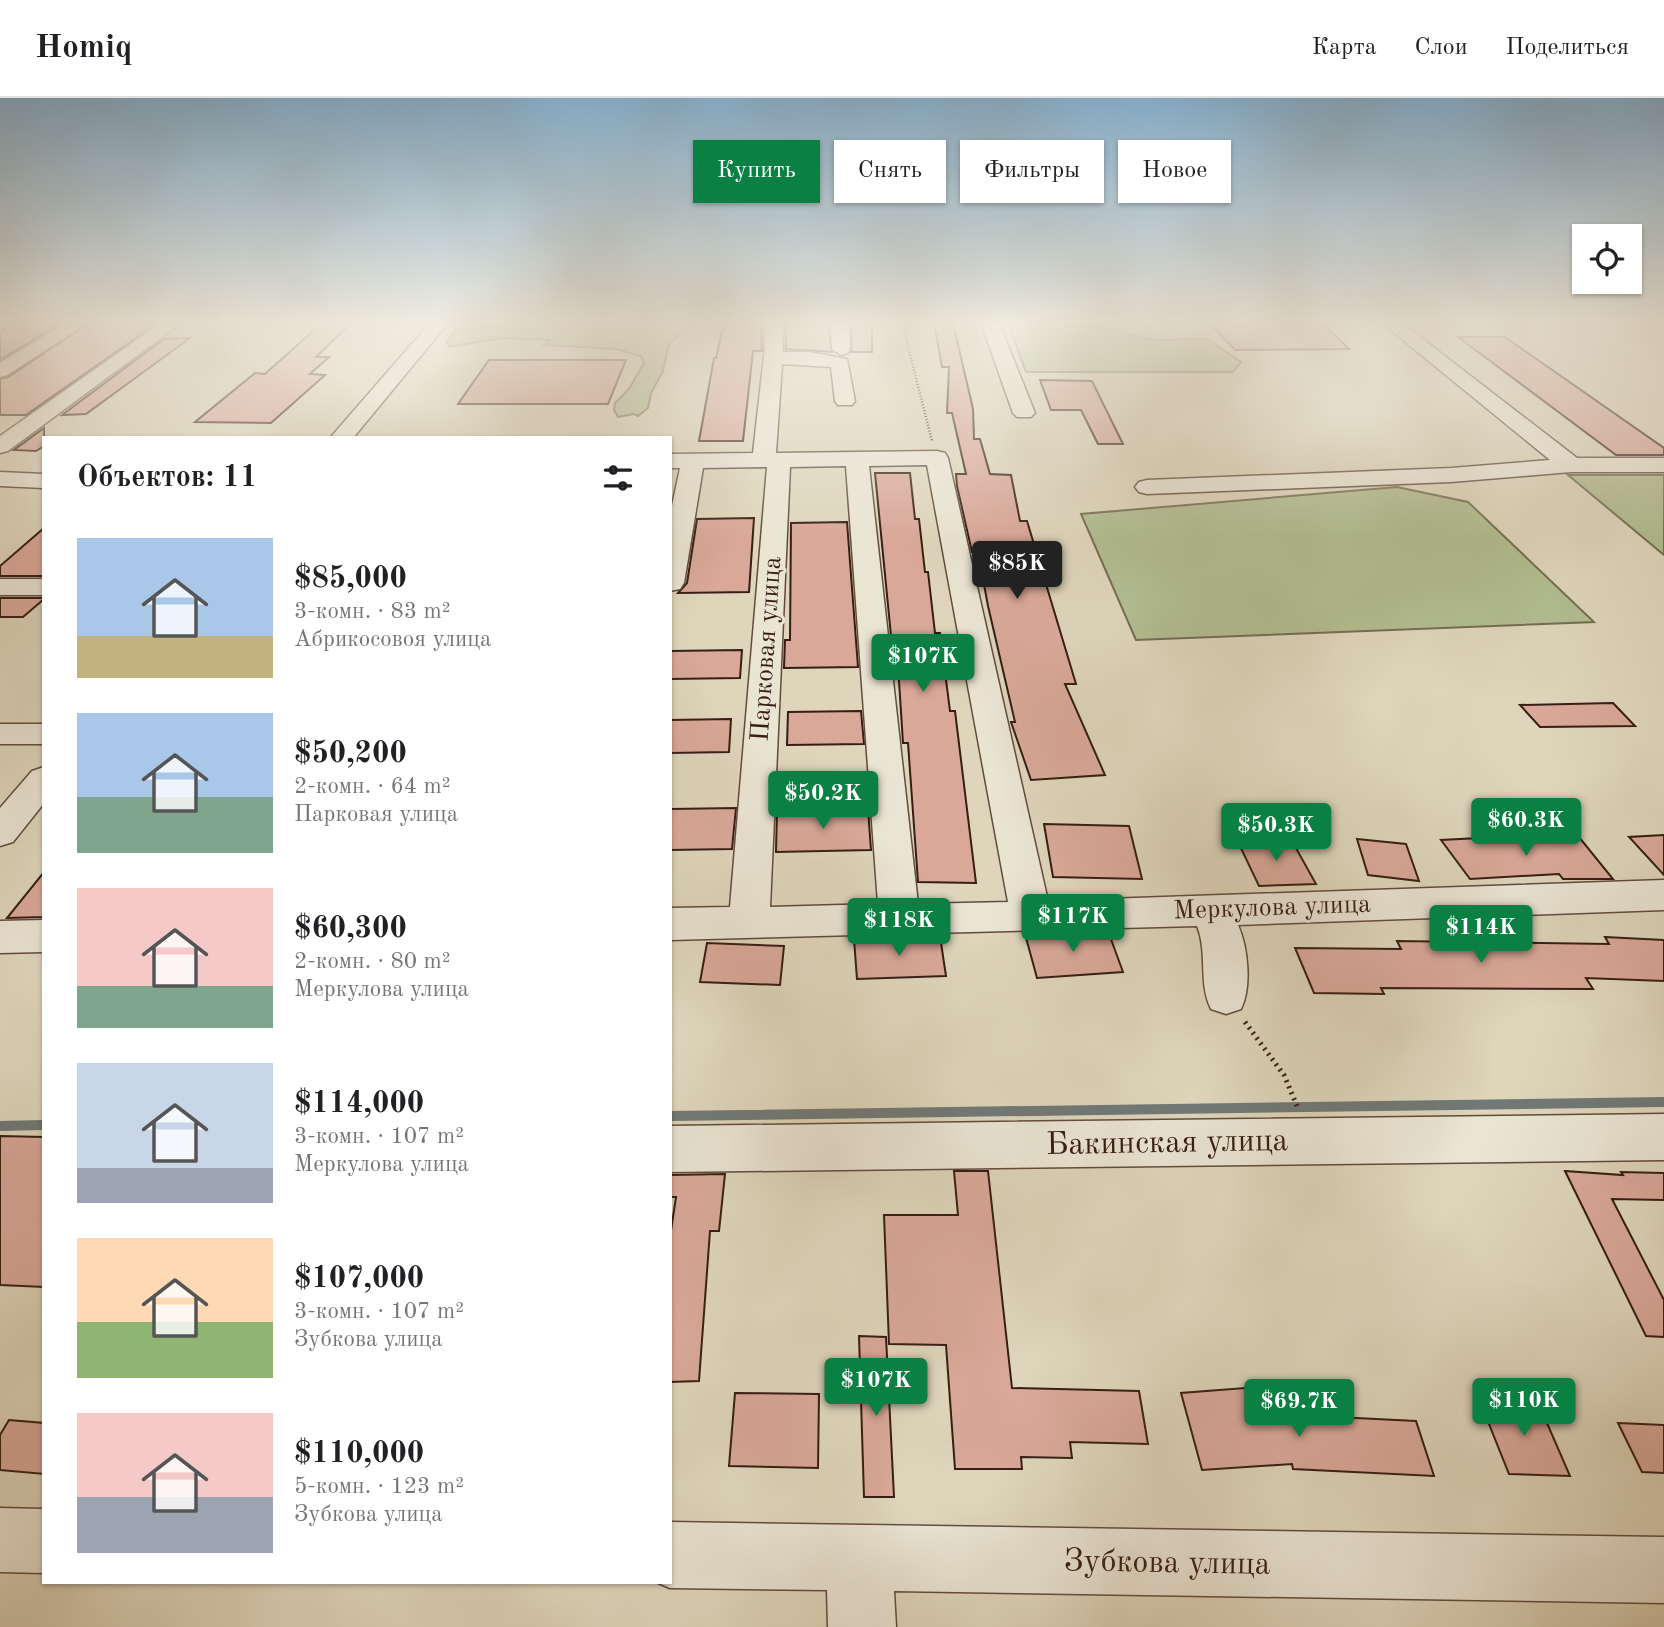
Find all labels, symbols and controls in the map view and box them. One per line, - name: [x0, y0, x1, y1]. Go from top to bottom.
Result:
- text: Homiq: [35, 32, 132, 65]
- text: Карта: [1312, 36, 1377, 60]
- text: Слои: [1415, 36, 1468, 60]
- text: Поделиться: [1506, 36, 1629, 60]
- chip: Купить: [693, 140, 820, 203]
- chip: Снять: [834, 140, 946, 203]
- chip: Фильтры: [960, 140, 1104, 203]
- chip: Новое: [1118, 140, 1231, 203]
- map controls: [1572, 224, 1642, 294]
- button: locate: [1572, 224, 1642, 294]
- icon: filters: [599, 459, 637, 497]
- text: Объектов: 11: [77, 463, 257, 493]
- pin: $85K: [976, 542, 1058, 601]
- text: $85K: [988, 552, 1046, 575]
- street label: Парковая улица: [748, 555, 786, 742]
- text: $85,000: [294, 564, 407, 594]
- icon: home: [133, 566, 217, 650]
- text: 3-комн. · 83 m²: [294, 600, 451, 623]
- text: Абрикосовоя улица: [294, 628, 491, 651]
- pin: $107K: [874, 634, 972, 694]
- text: $107K: [887, 645, 959, 668]
- text: $50,200: [294, 739, 407, 769]
- icon: home: [133, 741, 217, 825]
- pin: $50.2K: [766, 772, 880, 831]
- text: 2-комн. · 64 m²: [294, 775, 451, 798]
- text: $50.2K: [784, 782, 862, 805]
- pin: $60.3K: [1469, 798, 1583, 858]
- text: Парковая улица: [294, 803, 458, 826]
- pin: $50.3K: [1219, 804, 1333, 863]
- text: $60.3K: [1487, 809, 1565, 832]
- text: $50.3K: [1237, 814, 1315, 837]
- street label: Меркулова улица: [1173, 892, 1371, 924]
- pin: $117K: [1024, 894, 1122, 954]
- pin: $118K: [850, 898, 948, 958]
- text: $117K: [1037, 905, 1109, 928]
- pin: $114K: [1432, 906, 1530, 965]
- text: $118K: [863, 909, 935, 932]
- text: $60,300: [294, 914, 407, 944]
- icon: home: [133, 916, 217, 1000]
- text: $114K: [1445, 916, 1517, 939]
- text: 2-комн. · 80 m²: [294, 950, 451, 973]
- text: Меркулова улица: [294, 978, 469, 1001]
- text: $114,000: [294, 1089, 424, 1119]
- icon: home: [133, 1091, 217, 1175]
- text: 3-комн. · 107 m²: [294, 1125, 464, 1148]
- street label: Бакинская улица: [1045, 1126, 1289, 1162]
- text: Меркулова улица: [294, 1153, 469, 1176]
- text: $107,000: [294, 1264, 424, 1294]
- icon: home: [133, 1266, 217, 1350]
- text: 3-комн. · 107 m²: [294, 1300, 464, 1323]
- text: Зубкова улица: [294, 1328, 443, 1351]
- pin: $107K: [827, 1358, 925, 1418]
- text: $107K: [840, 1369, 912, 1392]
- pin: $110K: [1475, 1378, 1573, 1438]
- pin: $69.7K: [1242, 1380, 1356, 1439]
- text: $110K: [1488, 1389, 1560, 1412]
- text: $69.7K: [1260, 1390, 1338, 1413]
- text: $110,000: [294, 1439, 424, 1469]
- icon: home: [133, 1441, 217, 1525]
- text: 5-комн. · 123 m²: [294, 1475, 464, 1498]
- text: Зубкова улица: [294, 1503, 443, 1526]
- street label: Зубкова улица: [1063, 1546, 1271, 1582]

